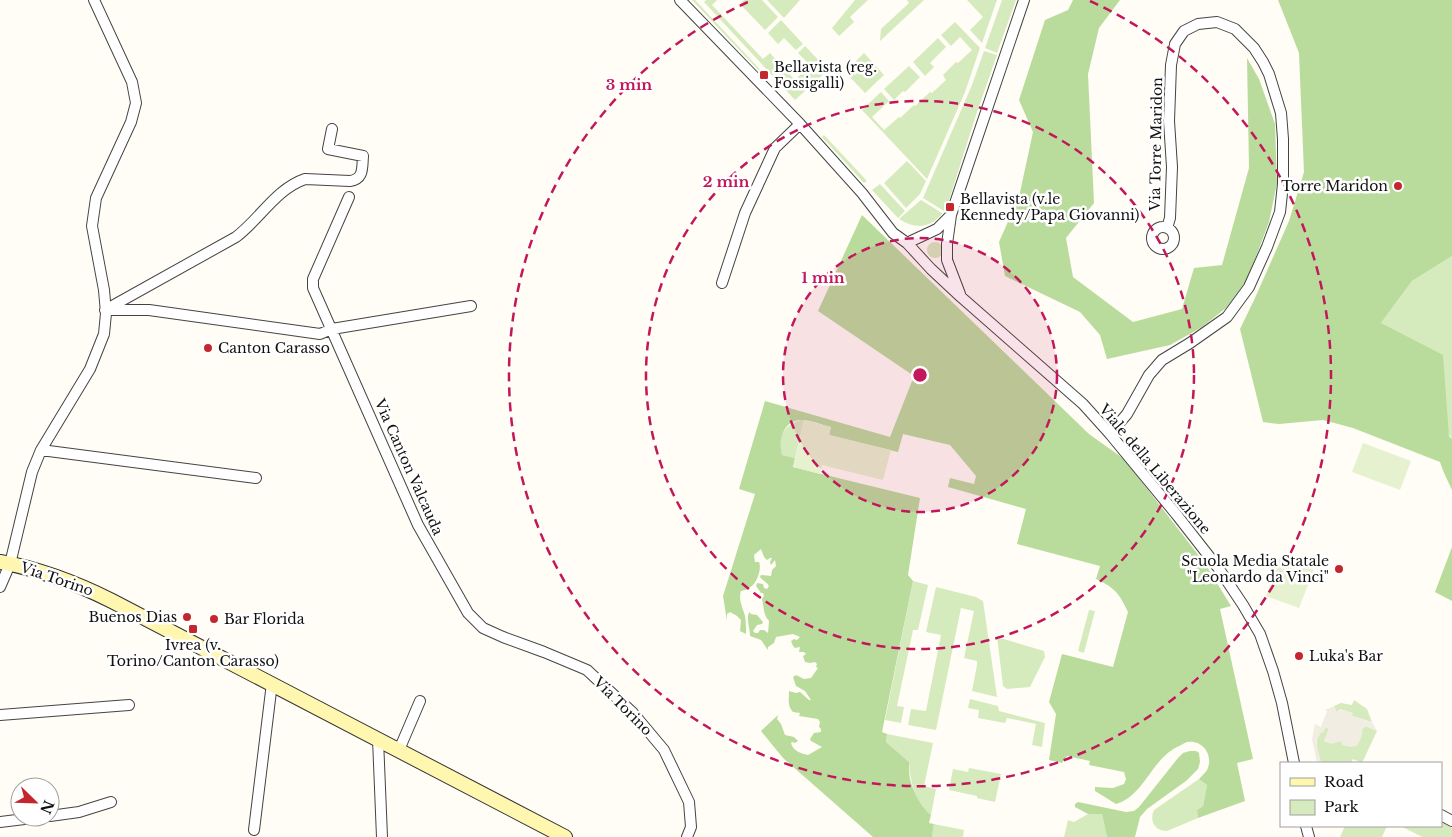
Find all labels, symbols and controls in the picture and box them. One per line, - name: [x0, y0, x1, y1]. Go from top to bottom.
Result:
- place label: Bellavista (reg. Fossigalli): [774, 58, 877, 92]
- marker: Bellavista (reg. Fossigalli): [758, 69, 770, 81]
- text: 3 min: [606, 75, 652, 94]
- street label: Via Torre Maridon: [1146, 77, 1166, 212]
- text: 2 min: [703, 172, 749, 191]
- place label: Torre Maridon: [1281, 177, 1388, 195]
- marker: Torre Maridon: [1392, 180, 1404, 192]
- place label: Bellavista (v.le Kennedy/Papa Giovanni): [960, 190, 1139, 224]
- marker: Bellavista (v.le Kennedy/Papa Giovanni): [944, 201, 956, 213]
- text: 1 min: [801, 268, 845, 287]
- place label: Canton Carasso: [218, 339, 330, 357]
- marker: Canton Carasso: [202, 342, 214, 354]
- centre of rings: [911, 366, 929, 384]
- street label: Via Canton Valcauda: [370, 395, 447, 538]
- street label: Viale della Liberazione: [1095, 400, 1215, 538]
- place label: Scuola Media Statale "Leonardo da Vinci": [1181, 552, 1329, 586]
- street label: Via Torino: [17, 558, 96, 600]
- marker: Scuola Media Statale "Leonardo da Vinci": [1333, 563, 1345, 575]
- place label: Buenos Dias: [88, 608, 177, 626]
- place label: Bar Florida: [224, 610, 305, 628]
- marker: Buenos Dias: [181, 611, 193, 623]
- marker: Bar Florida: [208, 613, 220, 625]
- marker: Ivrea (v. Torino/Canton Carasso): [187, 623, 199, 635]
- place label: Ivrea (v. Torino/Canton Carasso): [107, 636, 279, 670]
- place label: Luka's Bar: [1309, 647, 1383, 665]
- marker: Luka's Bar: [1293, 650, 1305, 662]
- street label: Via Torino: [589, 672, 656, 739]
- legend: [1280, 762, 1442, 827]
- text: Road: [1324, 772, 1364, 791]
- north arrow: [10, 777, 60, 827]
- text: Park: [1324, 797, 1360, 816]
- text: N: [36, 798, 58, 817]

